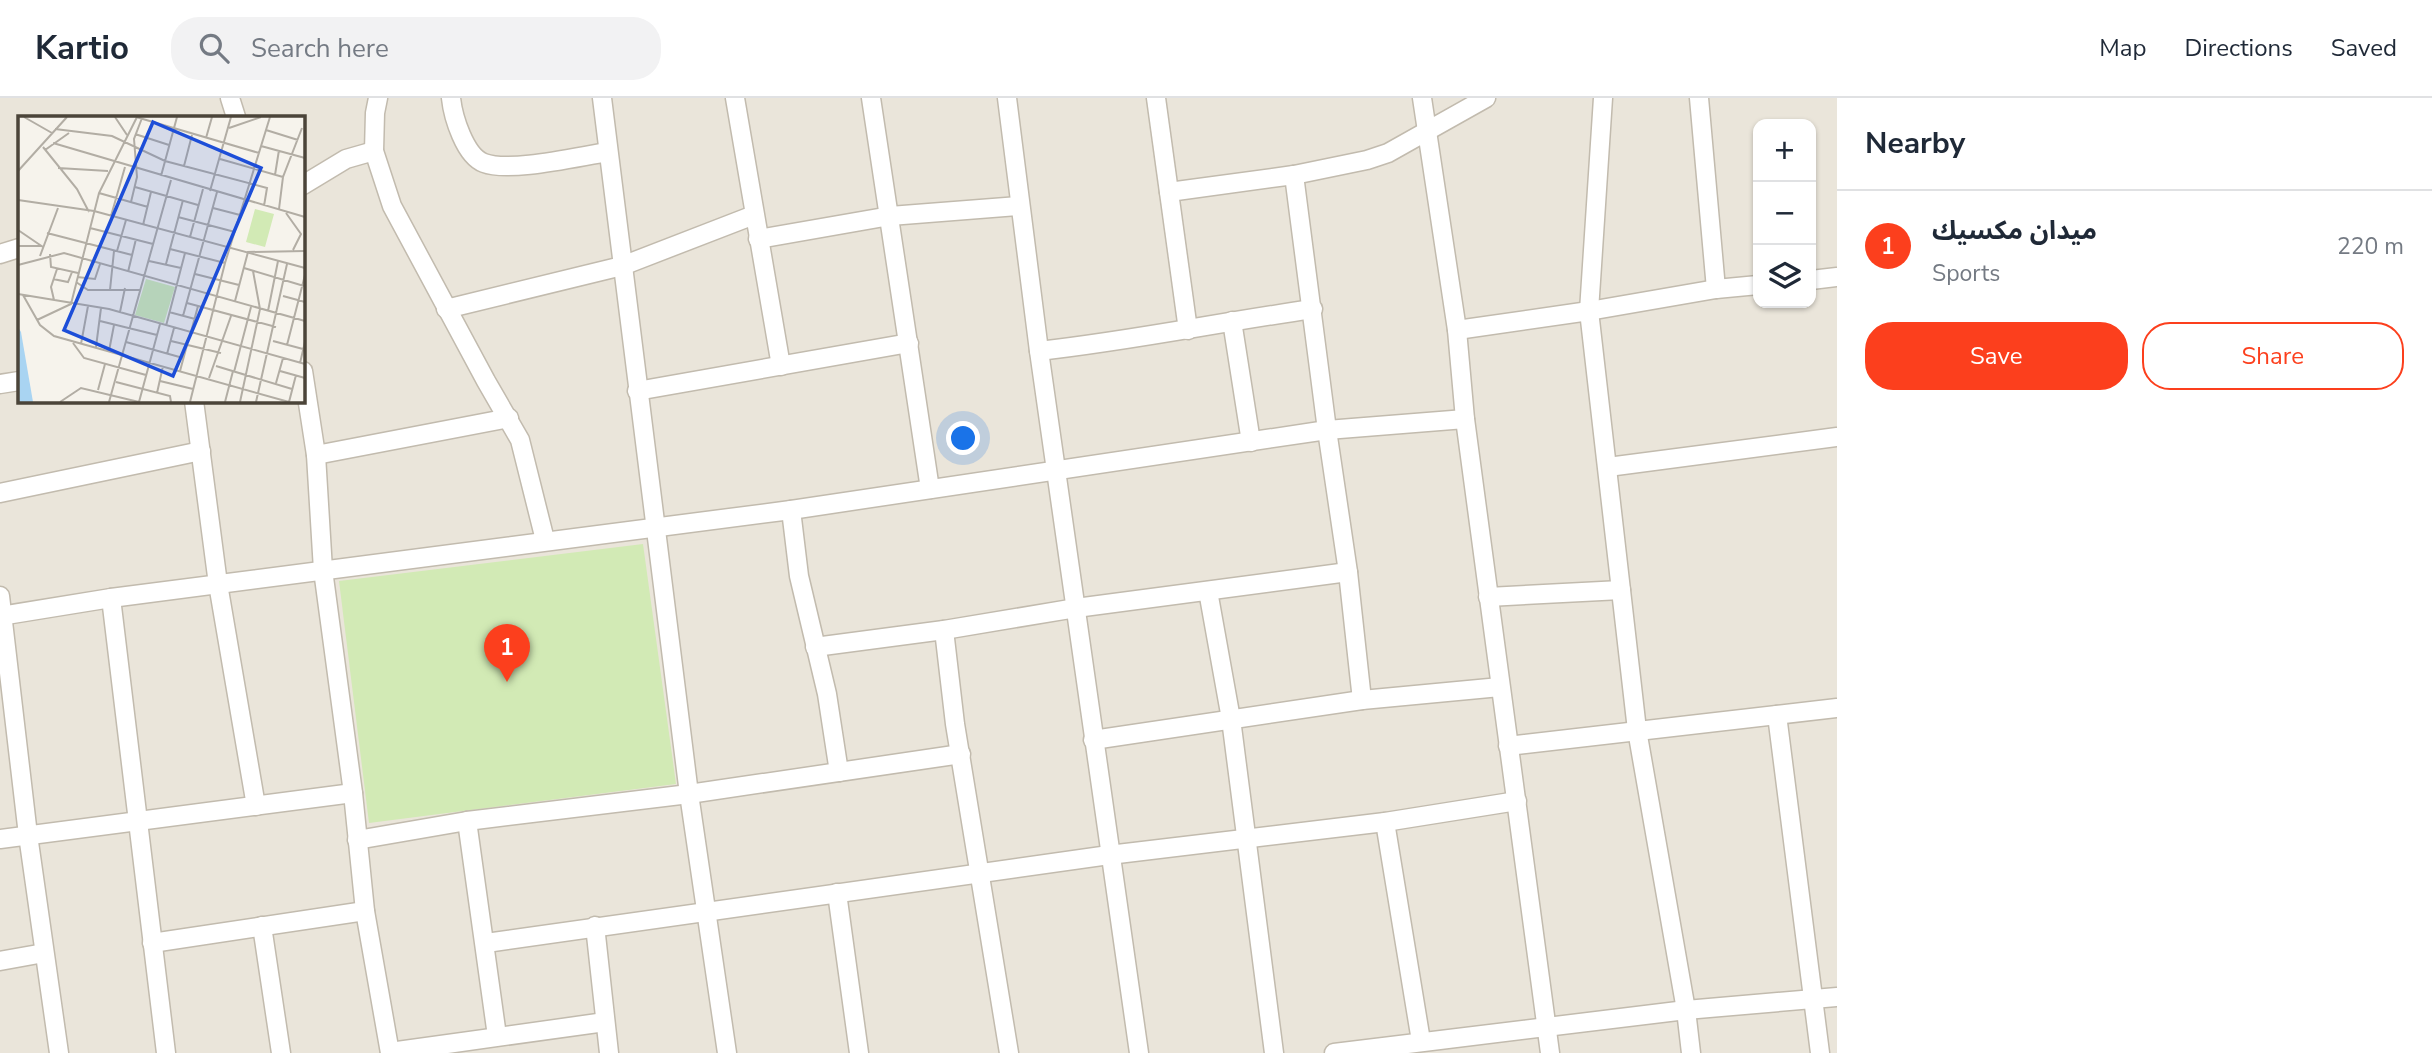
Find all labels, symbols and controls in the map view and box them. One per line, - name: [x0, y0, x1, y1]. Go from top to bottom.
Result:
- search box: [171, 17, 661, 80]
- text: Kartio: [35, 26, 129, 71]
- icon: search: [195, 29, 233, 67]
- text: Search here: [251, 31, 389, 66]
- text: Map: [2099, 32, 2146, 64]
- text: Directions: [2184, 32, 2293, 64]
- text: Saved: [2331, 32, 2397, 64]
- inset map: [18, 116, 304, 402]
- map controls: [1753, 119, 1816, 308]
- button: +: [1753, 119, 1816, 182]
- text: Nearby: [1865, 123, 1965, 164]
- button: −: [1753, 182, 1816, 245]
- text: ميدان مكسيك: [1932, 213, 2097, 248]
- text: 1: [1881, 231, 1895, 262]
- text: 220 m: [2337, 231, 2404, 262]
- button: layers: [1753, 245, 1816, 308]
- text: Sports: [1932, 258, 2000, 289]
- button: Save: [1865, 322, 2128, 390]
- button: Share: [2142, 322, 2404, 390]
- your location: [946, 421, 980, 455]
- pin: 1: [484, 624, 530, 682]

